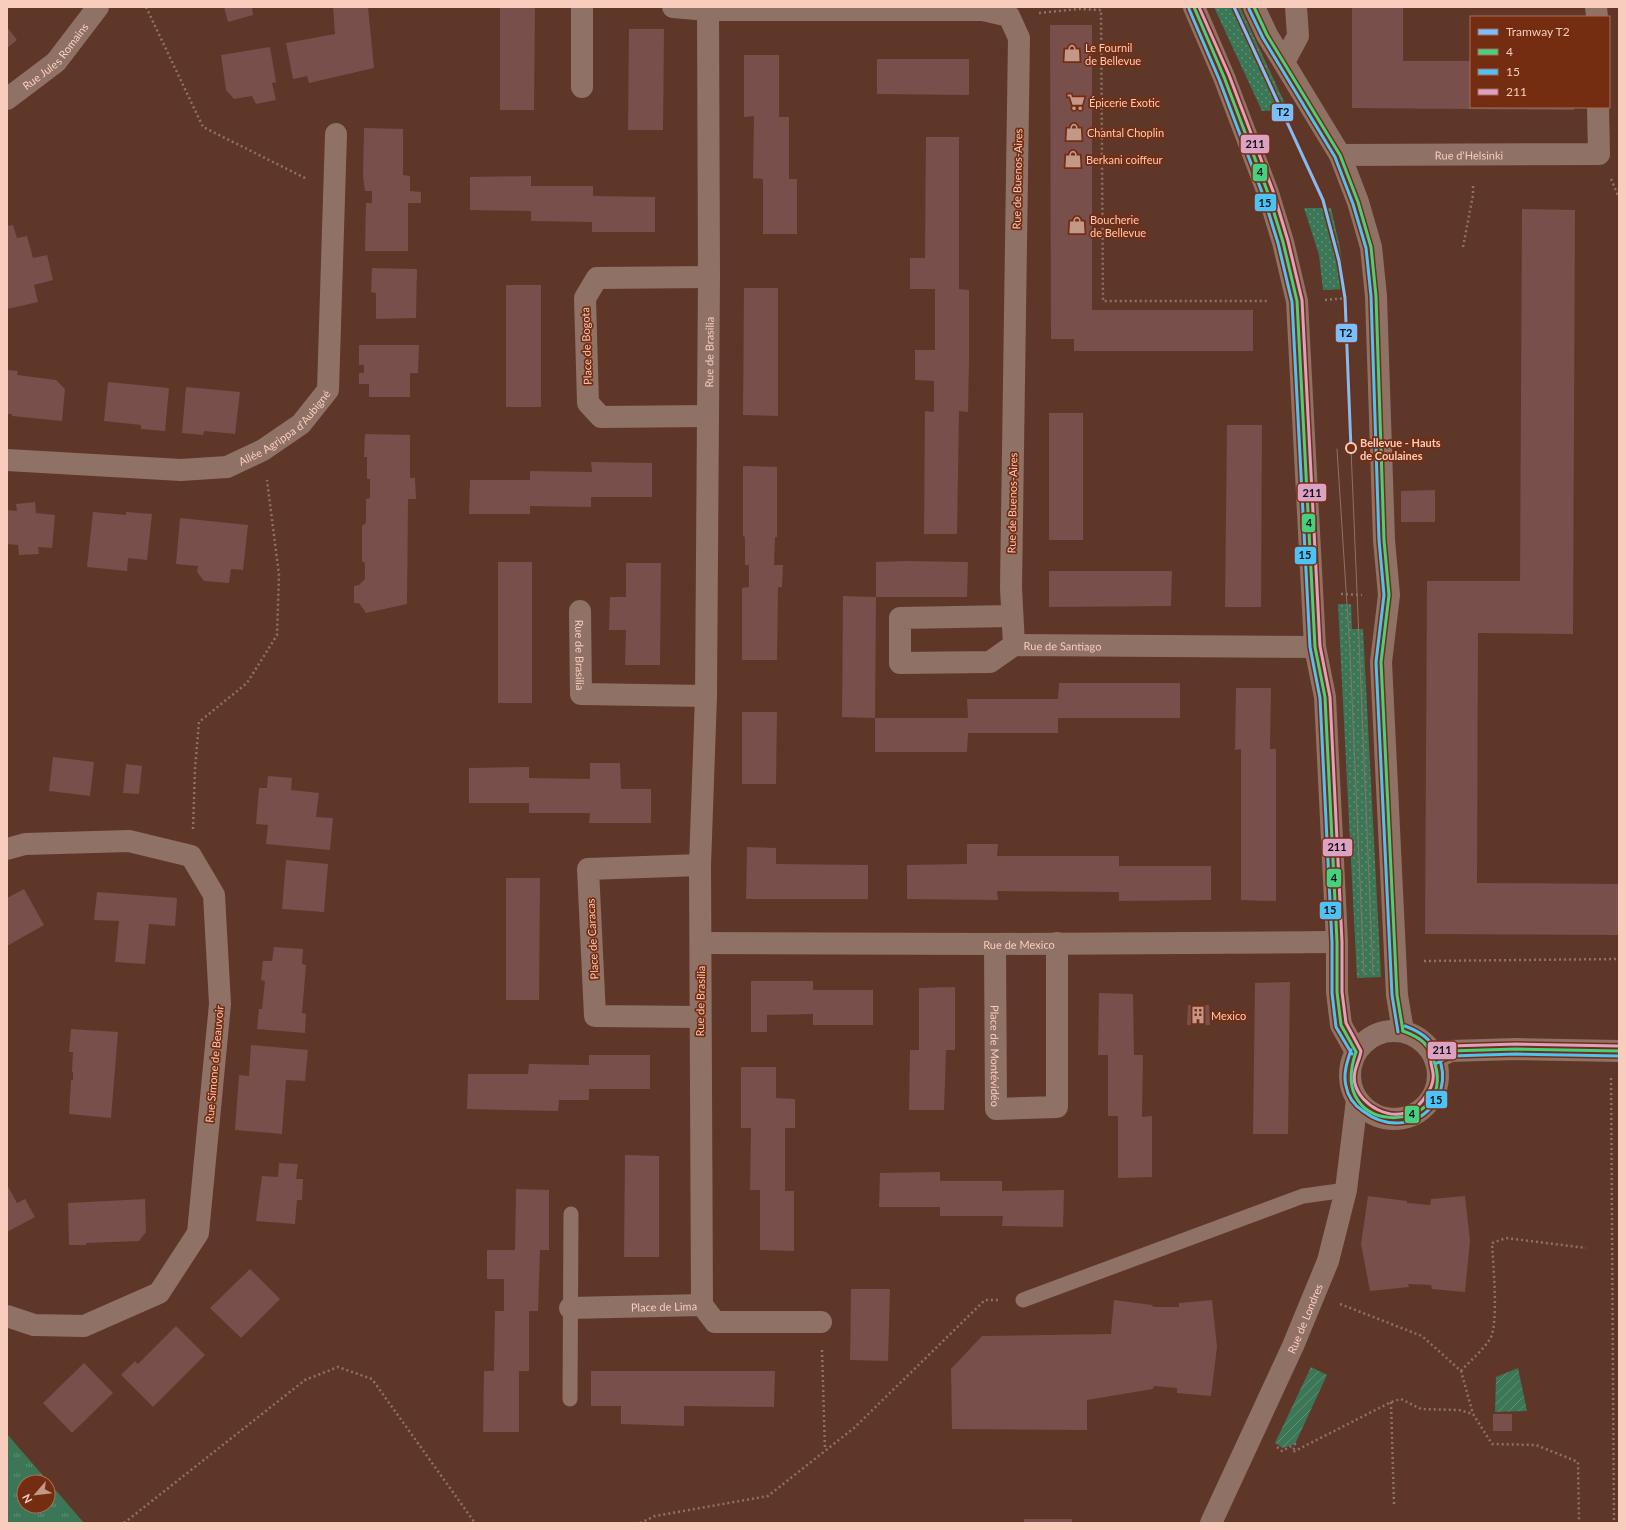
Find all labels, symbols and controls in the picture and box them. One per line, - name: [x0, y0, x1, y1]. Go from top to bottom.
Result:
- legend: [1470, 16, 1610, 108]
- street label: Rue Jules Romains: [20, 20, 90, 92]
- text: Tramway T2: [1506, 24, 1570, 39]
- place label: Le Fournil de Bellevue: [1085, 41, 1141, 67]
- shop icon: Le Fournil de Bellevue: [1062, 43, 1082, 63]
- text: 4: [1506, 44, 1513, 59]
- text: 15: [1506, 64, 1520, 79]
- text: 211: [1506, 84, 1527, 99]
- supermarket icon: Épicerie Exotic: [1066, 92, 1086, 112]
- place label: Épicerie Exotic: [1089, 96, 1160, 109]
- line badge: T2: [1271, 103, 1294, 122]
- text: T2: [1277, 105, 1289, 118]
- shop icon: Chantal Choplin: [1064, 122, 1084, 142]
- place label: Chantal Choplin: [1087, 126, 1164, 139]
- street label: Rue de Buenos-Aires: [1010, 128, 1024, 230]
- line badge: 211: [1240, 134, 1270, 154]
- text: 211: [1245, 137, 1265, 150]
- street label: Rue d'Helsinki: [1435, 148, 1504, 161]
- shop icon: Berkani coiffeur: [1063, 149, 1083, 169]
- place label: Berkani coiffeur: [1086, 153, 1163, 166]
- line badge: 4: [1252, 163, 1268, 182]
- text: 4: [1257, 165, 1264, 178]
- line badge: 15: [1254, 193, 1277, 212]
- text: 15: [1259, 196, 1271, 209]
- place label: Boucherie de Bellevue: [1090, 213, 1146, 239]
- shop icon: Boucherie de Bellevue: [1067, 215, 1087, 235]
- street label: Place de Bogota: [578, 307, 594, 385]
- street label: Rue de Brasilia: [702, 317, 715, 388]
- line badge: T2: [1335, 323, 1358, 343]
- text: T2: [1340, 326, 1352, 339]
- street label: Allée Agrippa d'Aubigné: [236, 387, 332, 467]
- place label: Bellevue - Hauts de Coulaines: [1360, 436, 1441, 462]
- marker: Bellevue - Hauts de Coulaines: [1345, 442, 1357, 454]
- street label: Rue de Buenos-Aires: [1005, 452, 1019, 554]
- line badge: 211: [1297, 483, 1327, 502]
- text: 211: [1302, 486, 1322, 499]
- line badge: 4: [1301, 513, 1316, 533]
- text: 4: [1306, 516, 1313, 529]
- line badge: 15: [1294, 546, 1317, 565]
- text: 15: [1299, 548, 1311, 561]
- street label: Rue de Brasilia: [574, 620, 587, 690]
- street label: Rue de Santiago: [1024, 639, 1102, 652]
- line badge: 211: [1322, 838, 1353, 857]
- text: 211: [1327, 840, 1347, 853]
- line badge: 4: [1326, 868, 1342, 888]
- text: 4: [1331, 871, 1338, 884]
- street label: Place de Caracas: [583, 898, 601, 980]
- line badge: 15: [1319, 901, 1342, 920]
- text: 15: [1324, 903, 1336, 916]
- street label: Rue de Mexico: [983, 937, 1055, 951]
- street label: Rue de Brasilia: [693, 966, 707, 1036]
- street label: Rue Simone de Beauvoir: [202, 1005, 226, 1123]
- street label: Place de Montévidéo: [989, 1005, 1002, 1107]
- building icon: Mexico: [1188, 1005, 1208, 1025]
- place label: Mexico: [1211, 1009, 1246, 1022]
- line badge: 211: [1427, 1041, 1457, 1060]
- text: 211: [1432, 1043, 1452, 1056]
- line badge: 15: [1425, 1090, 1448, 1109]
- text: 15: [1430, 1093, 1442, 1106]
- line badge: 4: [1404, 1105, 1420, 1124]
- text: 4: [1409, 1107, 1416, 1120]
- street label: Rue de Londres: [1284, 1281, 1325, 1355]
- street label: Place de Lima: [631, 1299, 697, 1313]
- north arrow: [16, 1474, 56, 1514]
- text: N: [19, 1492, 34, 1506]

